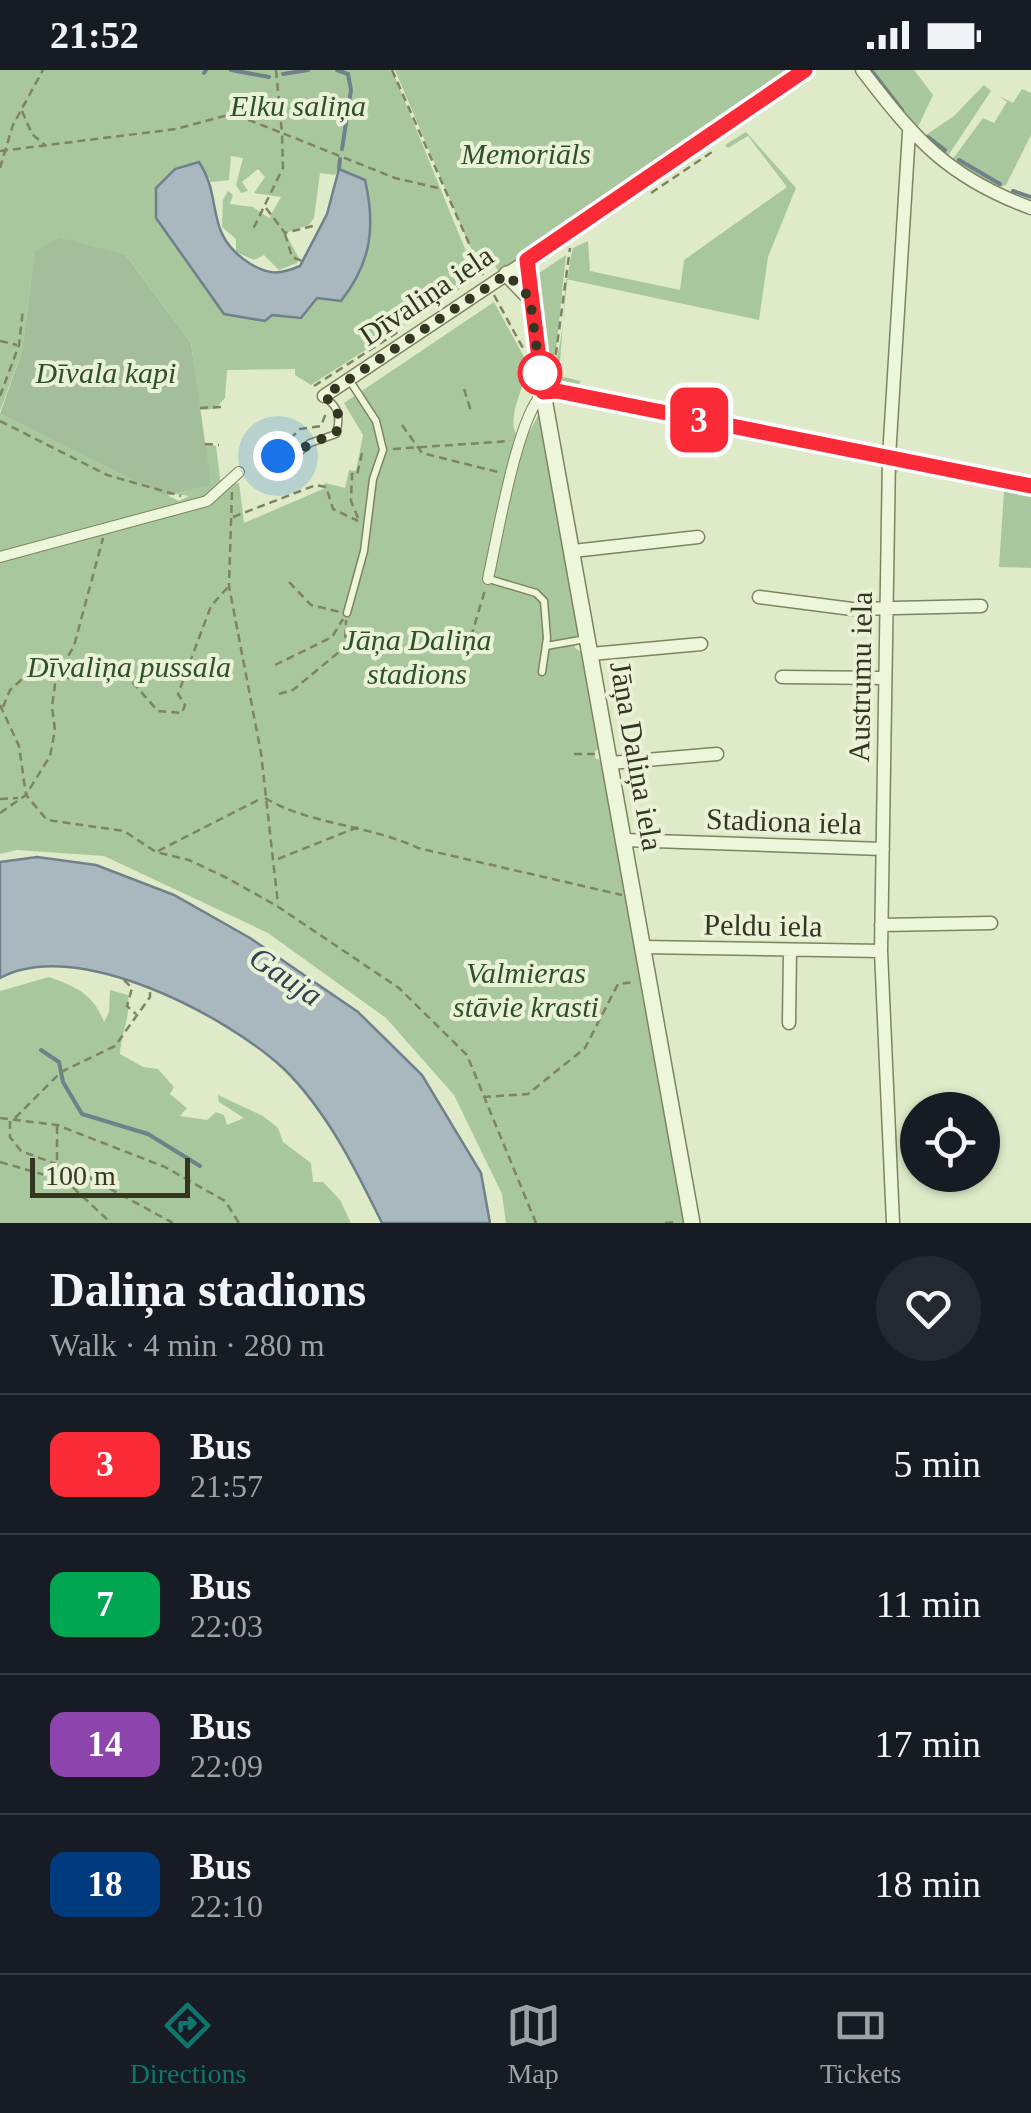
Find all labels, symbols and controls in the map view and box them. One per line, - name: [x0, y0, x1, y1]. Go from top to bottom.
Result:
- text: 21:52: [50, 14, 139, 56]
- park label: Elku saliņa: [229, 89, 366, 123]
- park label: Memoriāls: [460, 137, 591, 170]
- street label: Dīvaliņa iela: [353, 238, 500, 353]
- unlabelled marker: [519, 352, 561, 394]
- park label: Dīvala kapi: [35, 356, 176, 389]
- line badge: 3: [666, 388, 732, 452]
- text: 3: [690, 401, 708, 440]
- your location: [253, 431, 303, 481]
- street label: Austrumu iela: [842, 591, 878, 763]
- park label: Jāņa Daliņa stadions: [342, 623, 492, 690]
- park label: Dīvaliņa pussala: [26, 650, 231, 684]
- street label: Jāņa Daliņa iela: [603, 659, 670, 853]
- street label: Stadiona iela: [706, 802, 862, 840]
- street label: Peldu iela: [703, 907, 823, 943]
- water label: Gauja: [243, 939, 329, 1013]
- park label: Valmieras stāvie krasti: [453, 956, 599, 1023]
- map controls: [900, 1092, 1000, 1192]
- button: locate: [900, 1092, 1000, 1192]
- scale bar: [30, 1153, 190, 1198]
- text: 100 m: [45, 1160, 116, 1191]
- button: heart: [876, 1256, 981, 1361]
- text: Daliņa stadions: [50, 1263, 366, 1316]
- text: Walk · 4 min · 280 m: [50, 1327, 325, 1363]
- text: Bus: [190, 1425, 251, 1467]
- text: 5 min: [893, 1443, 981, 1485]
- text: 3: [96, 1445, 114, 1484]
- text: 21:57: [190, 1468, 263, 1504]
- text: Bus: [190, 1565, 251, 1607]
- text: 11 min: [876, 1583, 981, 1625]
- text: 7: [96, 1585, 114, 1624]
- text: 22:03: [190, 1608, 263, 1644]
- text: Bus: [190, 1705, 251, 1747]
- text: 17 min: [874, 1723, 981, 1765]
- text: 14: [88, 1725, 123, 1764]
- text: 22:09: [190, 1748, 263, 1784]
- text: Bus: [190, 1845, 251, 1887]
- text: 18 min: [874, 1863, 981, 1905]
- text: 18: [88, 1865, 123, 1904]
- text: 22:10: [190, 1888, 263, 1924]
- tab: Directions: [130, 1998, 246, 2090]
- tab: Map: [506, 1998, 561, 2090]
- tab: Tickets: [820, 1998, 901, 2090]

